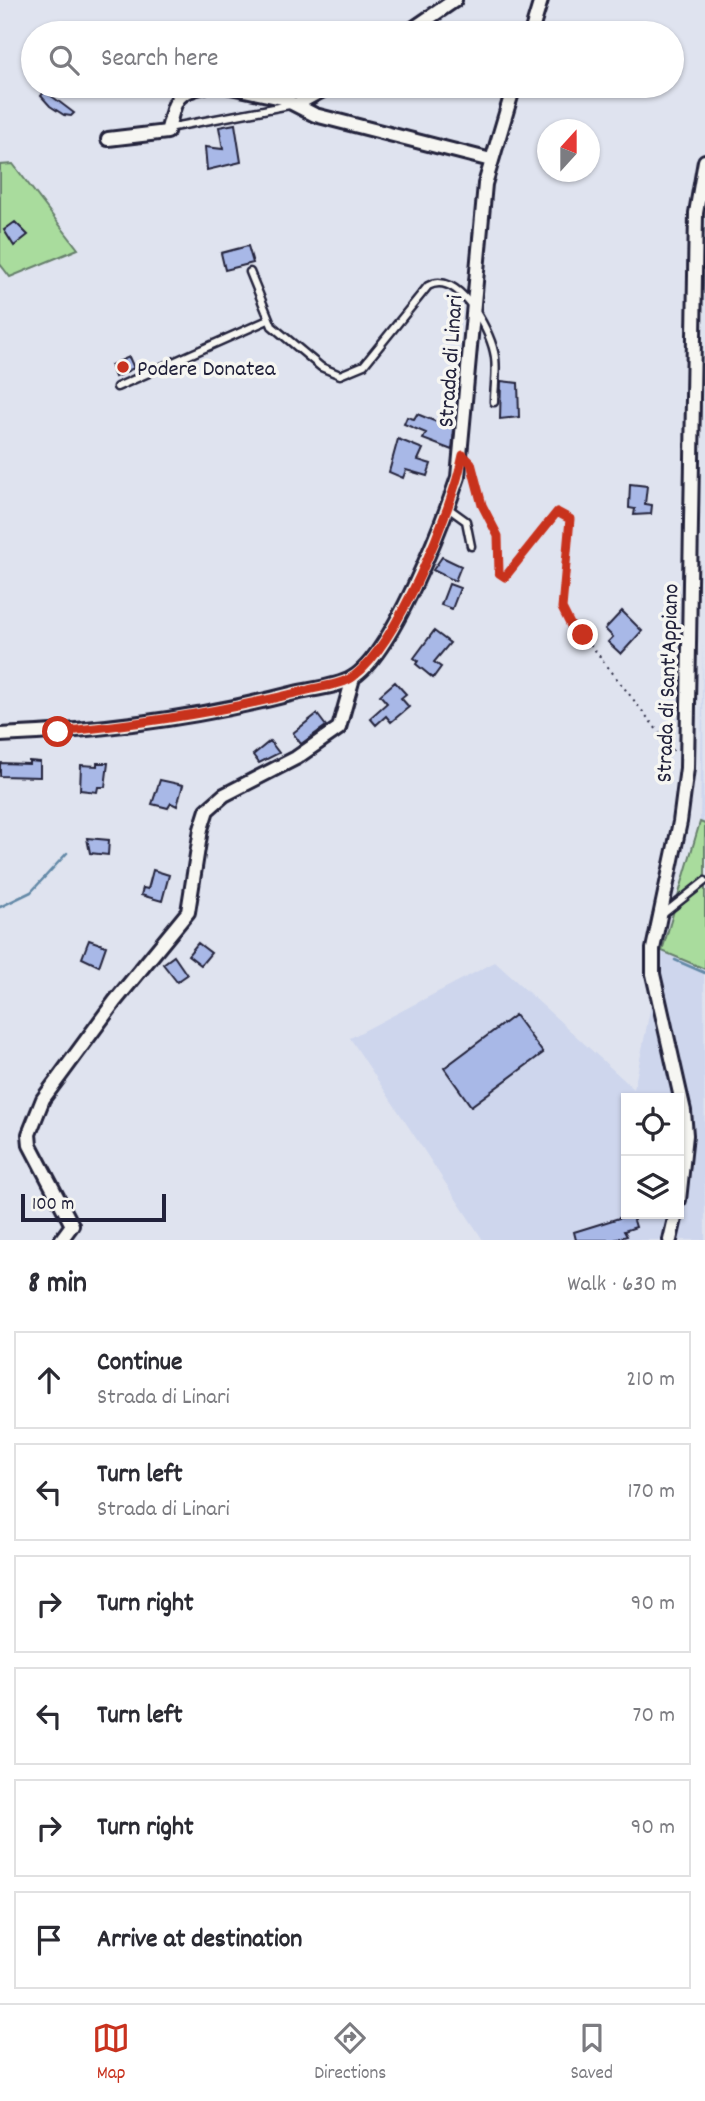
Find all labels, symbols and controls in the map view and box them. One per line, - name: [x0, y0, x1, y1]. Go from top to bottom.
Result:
- search box: [21, 21, 684, 98]
- icon: search: [45, 41, 83, 79]
- text: Search here: [101, 41, 219, 78]
- north arrow: [537, 119, 600, 182]
- street label: Strada di Linari: [431, 294, 474, 429]
- place label: Podere Donatea: [137, 354, 277, 387]
- marker: Podere Donatea: [115, 359, 131, 375]
- street label: Strada di Sant'Appiano: [650, 583, 689, 783]
- route end: [567, 619, 598, 650]
- route start: [42, 716, 73, 747]
- map controls: [621, 1093, 684, 1219]
- button: locate: [621, 1093, 684, 1156]
- button: layers: [621, 1156, 684, 1219]
- scale bar: [21, 1191, 166, 1223]
- text: 100 m: [32, 1192, 74, 1219]
- text: 8 min: [28, 1264, 87, 1307]
- text: Walk · 630 m: [567, 1269, 677, 1302]
- text: Continue: [97, 1345, 182, 1382]
- icon: ahead: [30, 1361, 68, 1399]
- text: 210 m: [626, 1364, 675, 1397]
- text: Strada di Linari: [97, 1382, 230, 1415]
- text: Turn left: [97, 1457, 183, 1494]
- icon: left: [30, 1473, 68, 1511]
- text: 170 m: [628, 1476, 675, 1509]
- text: Strada di Linari: [97, 1494, 230, 1527]
- icon: right: [30, 1585, 68, 1623]
- text: Turn right: [97, 1586, 194, 1623]
- text: 90 m: [631, 1588, 675, 1621]
- icon: left: [30, 1697, 68, 1735]
- text: Turn left: [97, 1698, 183, 1735]
- text: 70 m: [633, 1700, 675, 1733]
- icon: right: [30, 1809, 68, 1847]
- text: Turn right: [97, 1810, 194, 1847]
- text: 90 m: [631, 1812, 675, 1845]
- icon: arrive: [30, 1921, 68, 1959]
- text: Arrive at destination: [97, 1922, 302, 1959]
- tab: Map: [92, 2019, 130, 2088]
- tab: Directions: [314, 2019, 386, 2088]
- tab: Saved: [570, 2019, 613, 2088]

